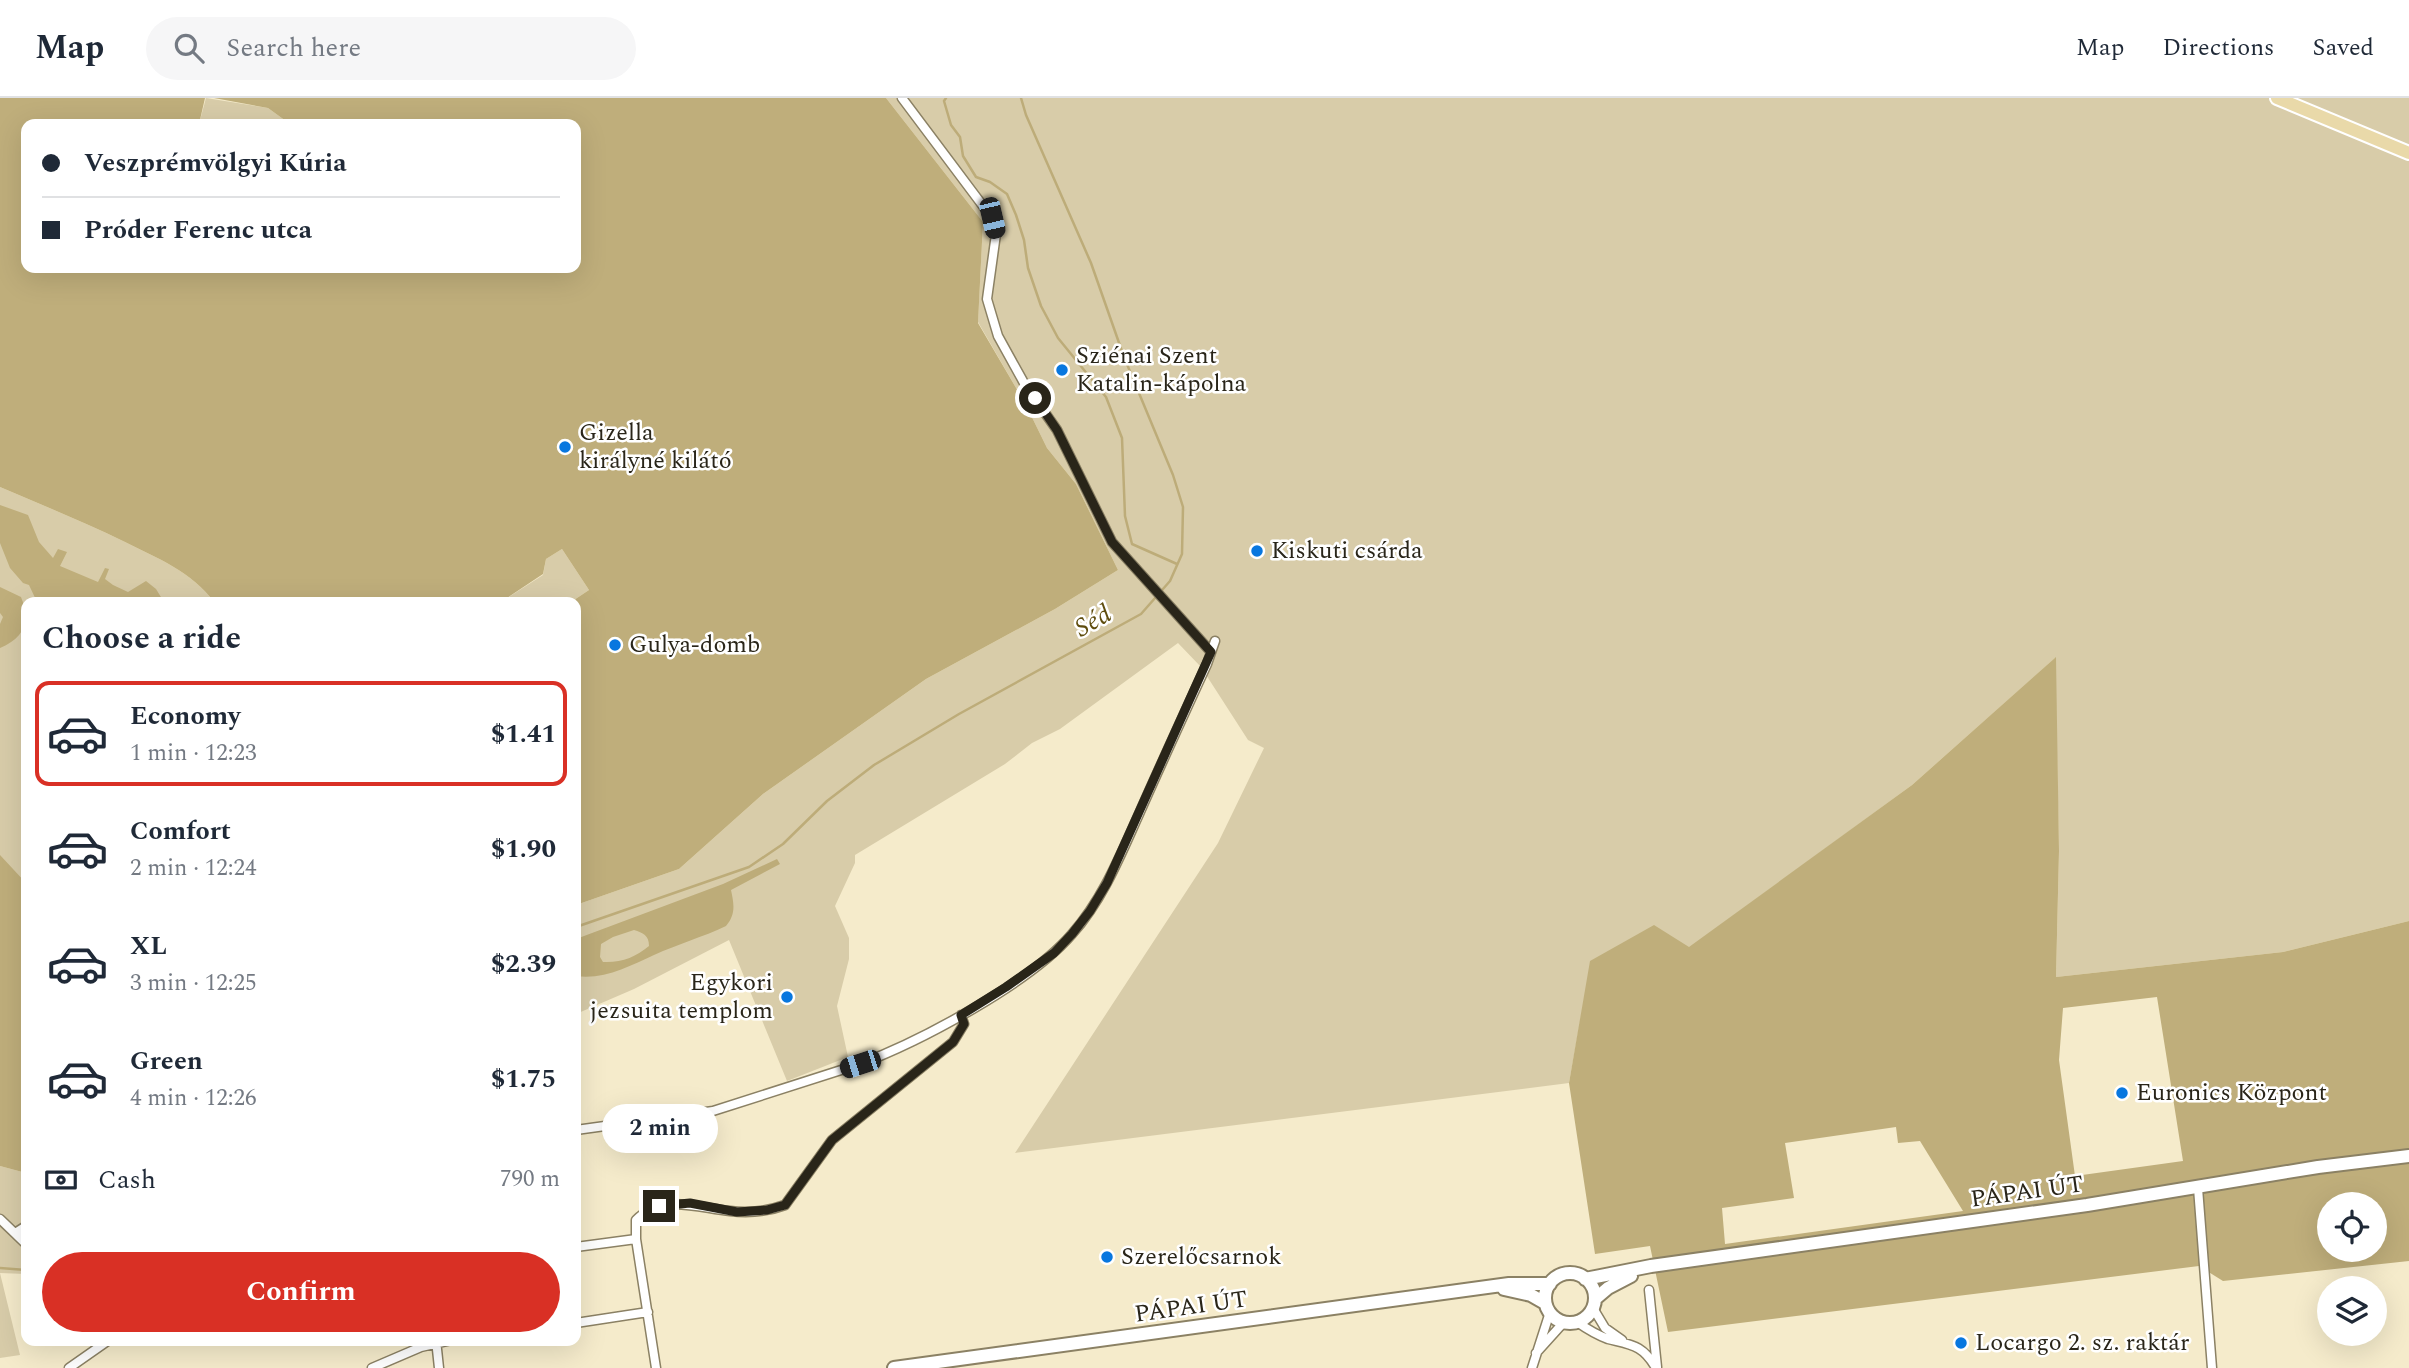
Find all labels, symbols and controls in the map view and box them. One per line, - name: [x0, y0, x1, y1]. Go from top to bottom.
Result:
- search box: [146, 17, 636, 80]
- text: Map: [35, 23, 104, 73]
- text: Search here: [226, 28, 361, 68]
- icon: search: [170, 29, 208, 67]
- text: Map: [2076, 30, 2124, 66]
- text: Directions: [2162, 30, 2274, 66]
- text: Saved: [2312, 30, 2374, 66]
- text: Veszprémvölgyi Kúria: [84, 143, 347, 183]
- car: [978, 195, 1007, 241]
- text: Próder Ferenc utca: [84, 210, 312, 250]
- place label: Sziénai Szent Katalin-kápolna: [1076, 338, 1247, 402]
- marker: Sziénai Szent Katalin-kápolna: [1054, 362, 1070, 378]
- route start: [1019, 382, 1051, 414]
- place label: Gizella királyné kilátó: [579, 415, 732, 479]
- marker: Gizella királyné kilátó: [557, 439, 573, 455]
- place label: Kiskuti csárda: [1271, 533, 1423, 569]
- marker: Kiskuti csárda: [1249, 543, 1265, 559]
- water label: Séd: [1067, 594, 1119, 648]
- text: Choose a ride: [42, 614, 241, 663]
- place label: Gulya-domb: [629, 627, 760, 663]
- marker: Gulya-domb: [607, 637, 623, 653]
- text: Economy: [130, 696, 240, 736]
- icon: car: [46, 702, 109, 765]
- text: $1.41: [491, 714, 556, 754]
- text: 1 min · 12:23: [130, 736, 257, 771]
- text: Comfort: [130, 811, 231, 851]
- icon: car: [46, 817, 109, 880]
- text: $1.90: [491, 829, 556, 869]
- text: 2 min · 12:24: [130, 851, 257, 886]
- text: XL: [130, 926, 167, 966]
- icon: car: [46, 932, 109, 995]
- text: $2.39: [491, 944, 556, 984]
- place label: Egykori jezsuita templom: [590, 965, 773, 1029]
- text: 3 min · 12:25: [130, 966, 257, 1001]
- marker: Egykori jezsuita templom: [779, 989, 795, 1005]
- text: Green: [130, 1041, 203, 1081]
- icon: car: [46, 1047, 109, 1110]
- car: [837, 1048, 884, 1080]
- text: $1.75: [491, 1059, 556, 1099]
- place label: Euronics Központ: [2136, 1075, 2327, 1111]
- text: 4 min · 12:26: [130, 1081, 257, 1116]
- marker: Euronics Központ: [2114, 1085, 2130, 1101]
- callout: 2 min: [601, 1104, 717, 1154]
- text: 2 min: [629, 1111, 691, 1146]
- text: Cash: [98, 1160, 156, 1200]
- icon: cash: [42, 1161, 80, 1199]
- text: 790 m: [500, 1162, 560, 1197]
- street label: PÁPAI ÚT: [1968, 1166, 2086, 1218]
- route end: [643, 1190, 675, 1222]
- map controls: [2317, 1192, 2387, 1346]
- button: locate: [2317, 1192, 2387, 1262]
- place label: Szerelőcsarnok: [1121, 1239, 1282, 1275]
- marker: Szerelőcsarnok: [1099, 1249, 1115, 1265]
- button: Confirm: [42, 1252, 560, 1332]
- button: layers: [2317, 1276, 2387, 1346]
- street label: PÁPAI ÚT: [1132, 1281, 1250, 1333]
- place label: Locargo 2. sz. raktár: [1975, 1325, 2190, 1361]
- marker: Locargo 2. sz. raktár: [1953, 1335, 1969, 1351]

